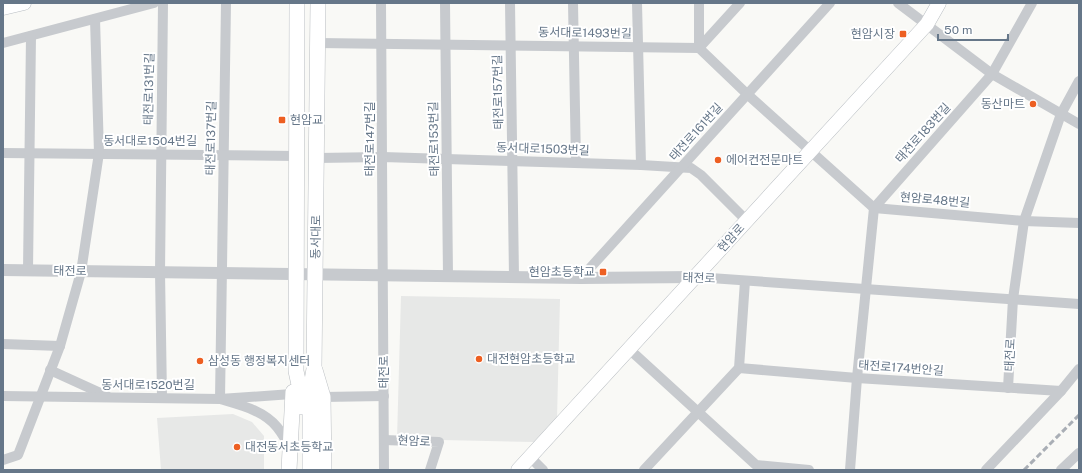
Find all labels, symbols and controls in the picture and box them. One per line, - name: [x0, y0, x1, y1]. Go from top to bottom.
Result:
- scale bar: [938, 16, 1008, 42]
- text: 50 m: [944, 23, 972, 37]
- street label: 동서대로1493번길: [538, 25, 632, 41]
- place label: 현암시장: [851, 27, 895, 41]
- marker: 현암시장: [898, 29, 908, 39]
- street label: 태전로131번길: [141, 53, 157, 125]
- street label: 태전로157번길: [490, 54, 506, 130]
- place label: 동산마트: [981, 97, 1025, 111]
- marker: 동산마트: [1028, 99, 1038, 109]
- street label: 태전로161번길: [667, 100, 725, 164]
- street label: 태전로183번길: [893, 100, 953, 166]
- street label: 태전로137번길: [203, 101, 219, 175]
- street label: 태전로153번길: [426, 101, 442, 177]
- street label: 태전로147번길: [363, 102, 377, 176]
- place label: 현암교: [290, 113, 323, 127]
- marker: 현암교: [277, 115, 287, 125]
- street label: 동서대로1504번길: [103, 134, 197, 148]
- street label: 동서대로1503번길: [496, 140, 590, 158]
- place label: 에어컨전문마트: [726, 153, 803, 167]
- marker: 에어컨전문마트: [713, 155, 723, 165]
- street label: 현암로48번길: [899, 190, 971, 210]
- street label: 동서대로: [309, 215, 323, 259]
- street label: 현암로: [715, 221, 747, 255]
- street label: 태전로: [53, 264, 87, 278]
- place label: 현암초등학교: [529, 265, 595, 279]
- marker: 현암초등학교: [598, 267, 608, 277]
- street label: 태전로: [682, 270, 716, 286]
- street label: 태전로: [1002, 338, 1018, 372]
- place label: 대전현암초등학교: [487, 352, 575, 366]
- place label: 삼성동 행정복지센터: [208, 354, 310, 368]
- marker: 대전현암초등학교: [474, 354, 484, 364]
- street label: 태전로: [377, 355, 391, 389]
- marker: 삼성동 행정복지센터: [195, 356, 205, 366]
- street label: 태전로174번안길: [858, 358, 944, 378]
- street label: 동서대로1520번길: [101, 378, 195, 392]
- street label: 현암로: [397, 433, 431, 449]
- place label: 대전동서초등학교: [245, 440, 333, 454]
- marker: 대전동서초등학교: [232, 442, 242, 452]

